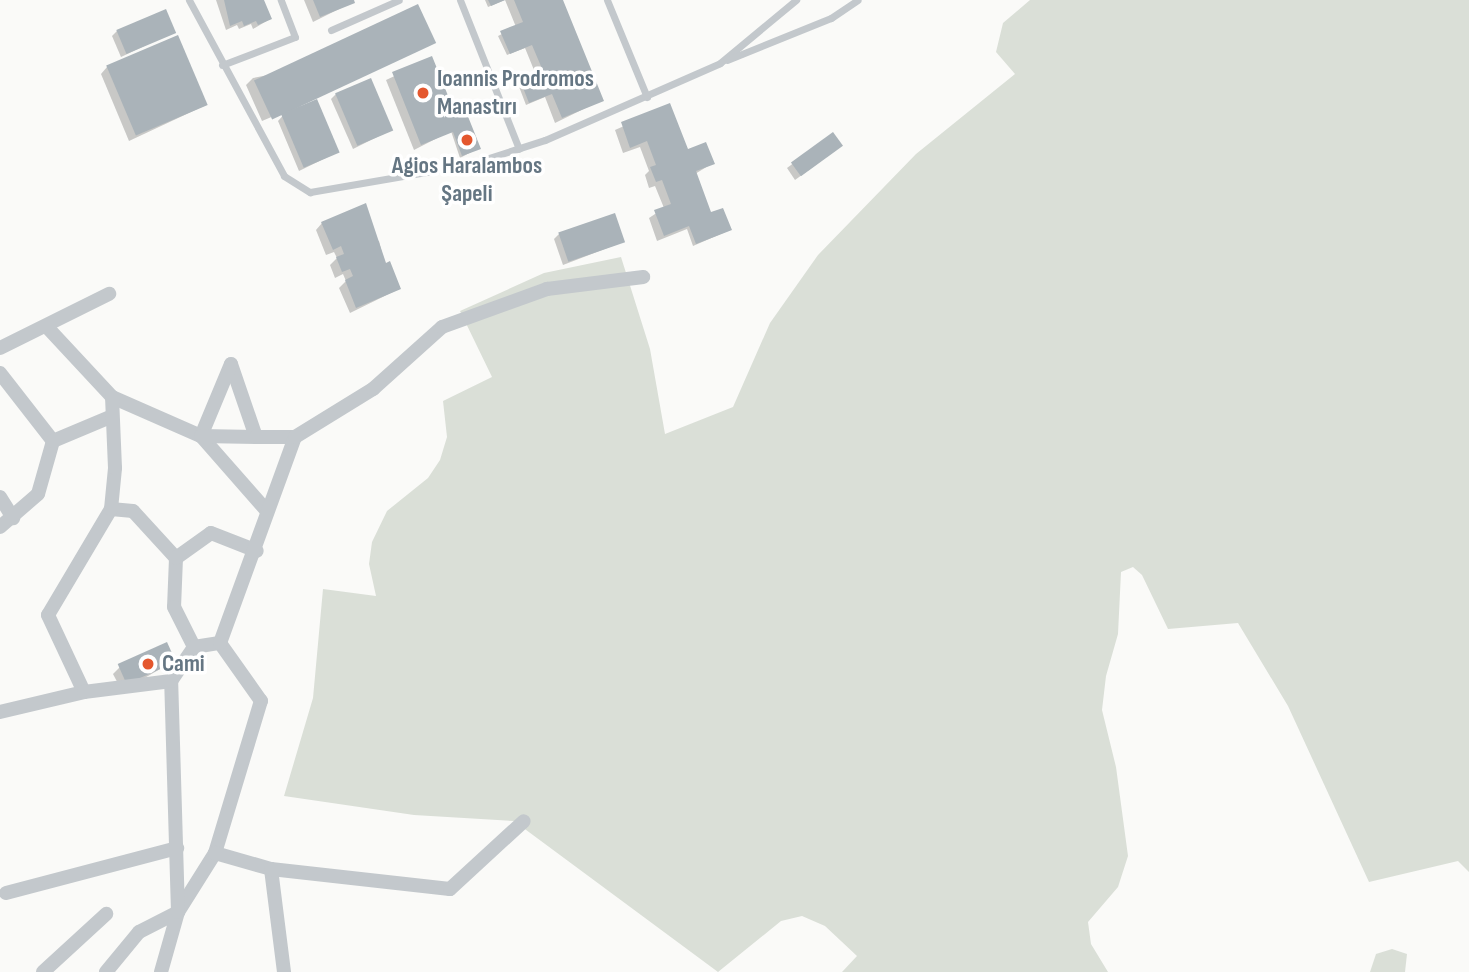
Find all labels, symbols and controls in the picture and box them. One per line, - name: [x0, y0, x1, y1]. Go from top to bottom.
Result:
- place label: Ioannis Prodromos Manastırı: [437, 65, 594, 121]
- marker: Ioannis Prodromos Manastırı: [415, 85, 431, 101]
- marker: Agios Haralambos Şapeli: [459, 132, 475, 148]
- place label: Agios Haralambos Şapeli: [392, 152, 542, 208]
- place label: Cami: [162, 650, 205, 678]
- marker: Cami: [140, 656, 156, 672]

